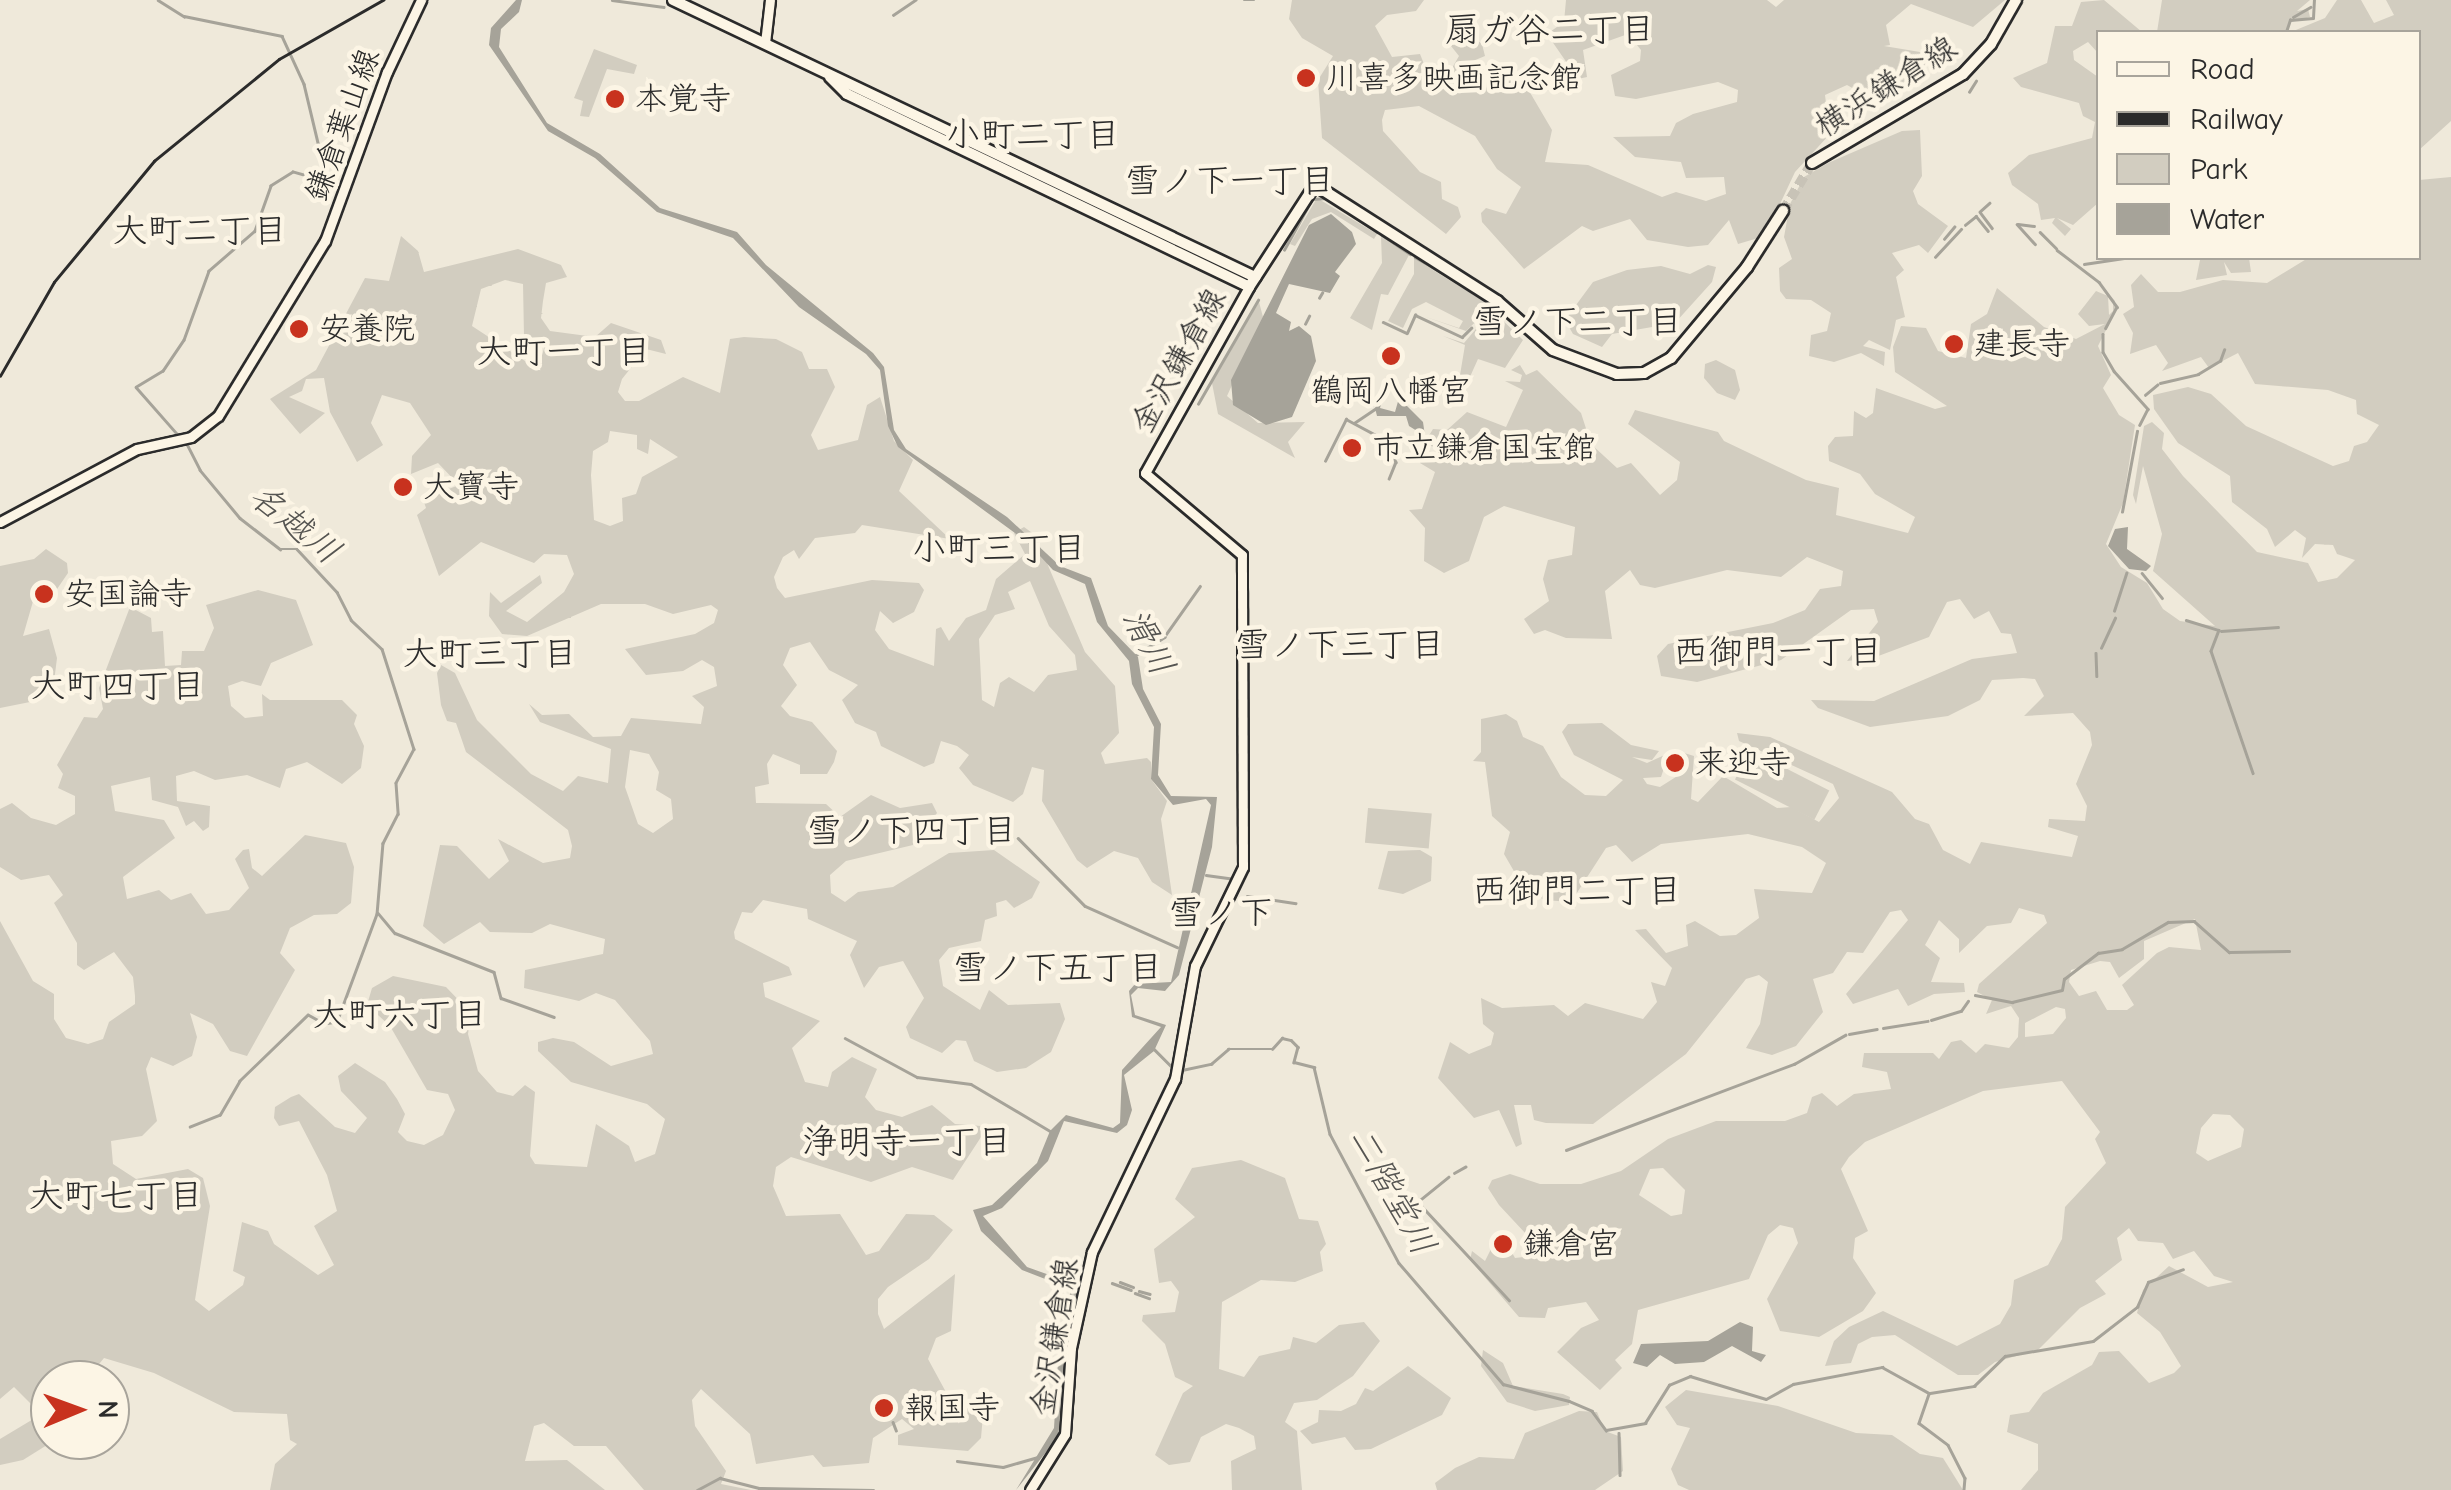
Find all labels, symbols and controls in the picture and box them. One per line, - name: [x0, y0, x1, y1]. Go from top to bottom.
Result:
- district label: 扇ガ谷二丁目: [1445, 9, 1655, 51]
- street label: 横浜鎌倉線: [1808, 28, 1964, 146]
- legend: [2096, 30, 2421, 260]
- street label: 鎌倉葉山線: [298, 43, 388, 207]
- text: Road: [2190, 52, 2255, 87]
- place label: 川喜多映画記念館: [1326, 59, 1582, 97]
- marker: 川喜多映画記念館: [1295, 67, 1317, 89]
- place label: 本覚寺: [635, 80, 731, 118]
- marker: 本覚寺: [604, 88, 626, 110]
- text: Railway: [2190, 102, 2283, 137]
- district label: 小町二丁目: [946, 114, 1120, 156]
- text: Park: [2190, 152, 2247, 187]
- district label: 雪ノ下一丁目: [1125, 160, 1335, 202]
- text: Water: [2190, 202, 2264, 237]
- district label: 大町二丁目: [113, 210, 287, 252]
- street label: 金沢鎌倉線: [1123, 282, 1235, 440]
- district label: 雪ノ下二丁目: [1473, 301, 1683, 343]
- place label: 安養院: [319, 310, 415, 348]
- marker: 安養院: [288, 318, 310, 340]
- place label: 建長寺: [1974, 325, 2070, 363]
- district label: 大町一丁目: [477, 331, 651, 373]
- marker: 建長寺: [1943, 333, 1965, 355]
- marker: 鶴岡八幡宮: [1380, 345, 1402, 367]
- place label: 鶴岡八幡宮: [1311, 372, 1471, 410]
- place label: 市立鎌倉国宝館: [1372, 429, 1596, 467]
- marker: 市立鎌倉国宝館: [1341, 437, 1363, 459]
- place label: 大寶寺: [423, 468, 519, 506]
- water label: 名越川: [241, 475, 349, 573]
- marker: 大寶寺: [392, 476, 414, 498]
- district label: 小町三丁目: [912, 528, 1086, 570]
- place label: 安国論寺: [64, 575, 192, 613]
- marker: 安国論寺: [33, 583, 55, 605]
- water label: 滑川: [1113, 601, 1183, 683]
- district label: 雪ノ下三丁目: [1235, 624, 1445, 666]
- district label: 西御門一丁目: [1673, 631, 1883, 673]
- district label: 大町三丁目: [403, 633, 577, 675]
- district label: 大町四丁目: [31, 665, 205, 707]
- place label: 来迎寺: [1695, 744, 1791, 782]
- marker: 来迎寺: [1664, 752, 1686, 774]
- district label: 雪ノ下四丁目: [807, 810, 1017, 852]
- district label: 西御門二丁目: [1472, 870, 1682, 912]
- district label: 雪ノ下: [1169, 892, 1273, 934]
- district label: 雪ノ下五丁目: [953, 947, 1163, 989]
- district label: 大町六丁目: [313, 994, 487, 1036]
- water label: 二階堂川: [1340, 1120, 1444, 1262]
- district label: 浄明寺一丁目: [802, 1121, 1012, 1163]
- district label: 大町七丁目: [29, 1175, 203, 1217]
- place label: 鎌倉宮: [1523, 1225, 1619, 1263]
- marker: 鎌倉宮: [1492, 1233, 1514, 1255]
- street label: 金沢鎌倉線: [1024, 1255, 1086, 1419]
- north arrow: [30, 1360, 130, 1460]
- place label: 報国寺: [904, 1389, 1000, 1427]
- marker: 報国寺: [873, 1397, 895, 1419]
- text: N: [92, 1400, 124, 1419]

